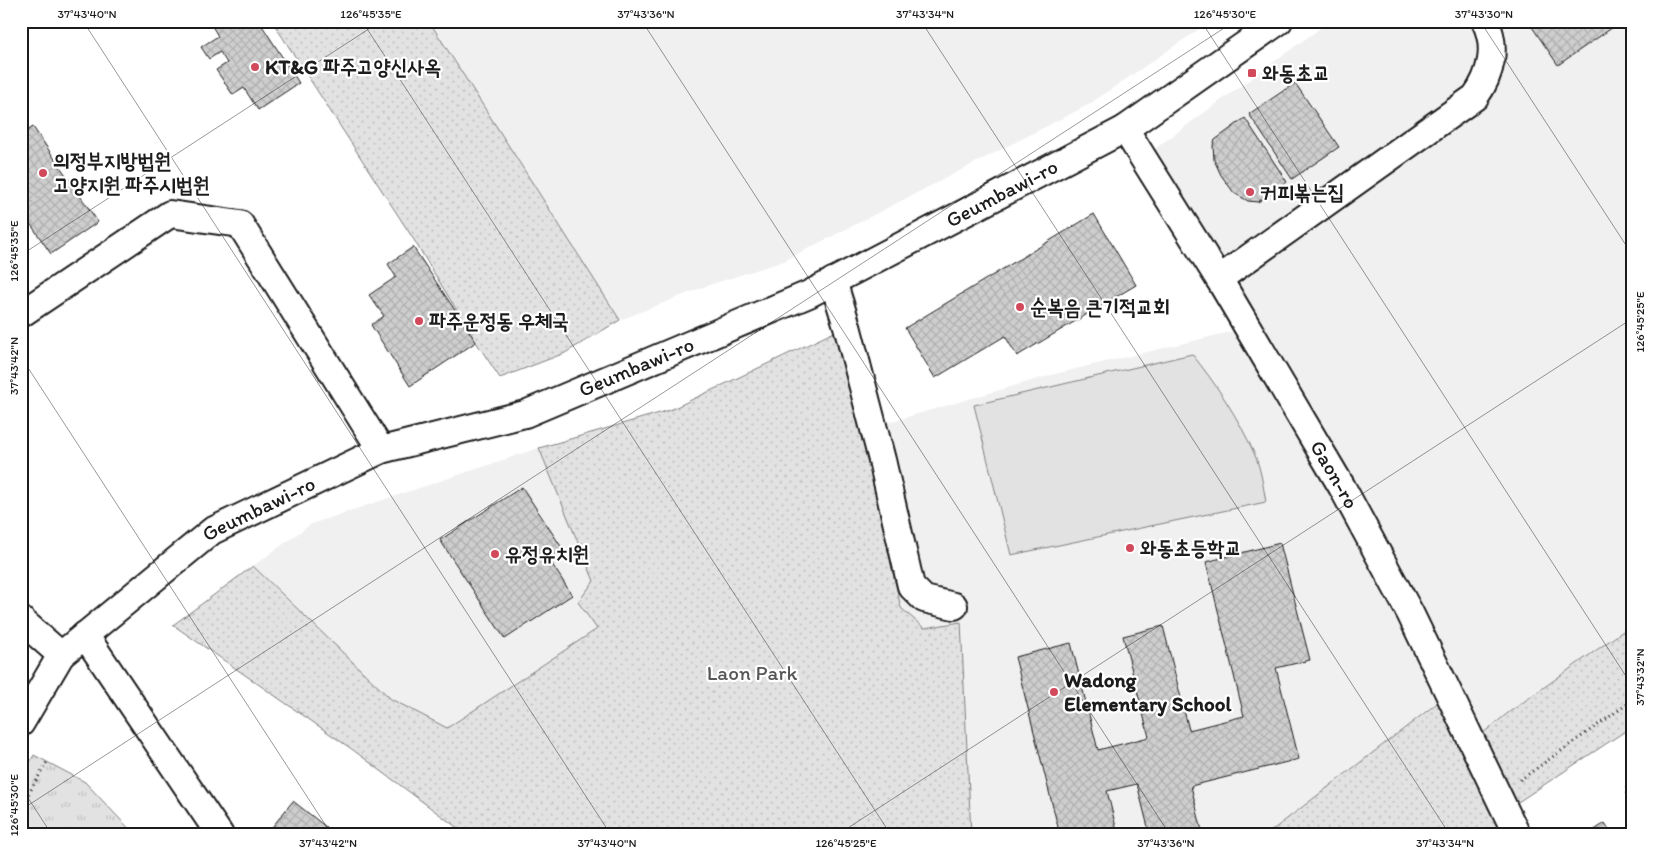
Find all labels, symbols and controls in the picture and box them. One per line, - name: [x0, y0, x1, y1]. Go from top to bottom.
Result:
- text: 37°43'40"N: [57, 7, 117, 21]
- text: 126°45'35"E: [340, 7, 402, 21]
- text: 37°43'36"N: [617, 7, 675, 21]
- text: 37°43'34"N: [896, 7, 954, 21]
- text: 126°45'30"E: [1194, 7, 1257, 21]
- text: 37°43'30"N: [1455, 7, 1513, 21]
- place label: KT&G 파주고양신사옥: [265, 54, 441, 79]
- place label: 와동초교: [1262, 60, 1330, 85]
- marker: KT&G 파주고양신사옥: [249, 61, 261, 73]
- marker: 와동초교: [1246, 67, 1258, 79]
- place label: 의정부지방법원 고양지원 파주시법원: [53, 148, 210, 197]
- street label: Geumbawi-ro: [941, 153, 1062, 232]
- marker: 의정부지방법원 고양지원 파주시법원: [37, 167, 49, 179]
- place label: 커피볶는집: [1260, 179, 1345, 204]
- marker: 커피볶는집: [1244, 186, 1256, 198]
- text: 126°45'35"E: [7, 220, 21, 282]
- text: 126°45'25"E: [1633, 291, 1647, 353]
- place label: 순복음 큰기적교회: [1030, 294, 1170, 319]
- marker: 순복음 큰기적교회: [1014, 301, 1026, 313]
- place label: 파주운정동 우체국: [429, 308, 569, 333]
- marker: 파주운정동 우체국: [413, 315, 425, 327]
- street label: Geumbawi-ro: [575, 331, 698, 402]
- text: 37°43'42"N: [7, 337, 21, 395]
- street label: Gaon-ro: [1305, 435, 1364, 513]
- street label: Geumbawi-ro: [196, 470, 319, 546]
- place label: 와동초등학교: [1140, 535, 1241, 560]
- place label: 유정유치원: [505, 541, 590, 566]
- marker: 와동초등학교: [1124, 542, 1136, 554]
- marker: 유정유치원: [489, 548, 501, 560]
- text: 37°43'32"N: [1633, 648, 1647, 706]
- park label: Laon Park: [707, 660, 797, 685]
- place label: Wadong Elementary School: [1064, 667, 1233, 717]
- marker: Wadong Elementary School: [1048, 686, 1060, 698]
- text: 126°45'30"E: [7, 773, 21, 836]
- text: 37°43'42"N: [299, 836, 357, 850]
- text: 37°43'40"N: [577, 836, 637, 850]
- text: 126°45'25"E: [815, 836, 877, 850]
- text: 37°43'36"N: [1137, 836, 1195, 850]
- text: 37°43'34"N: [1416, 836, 1474, 850]

